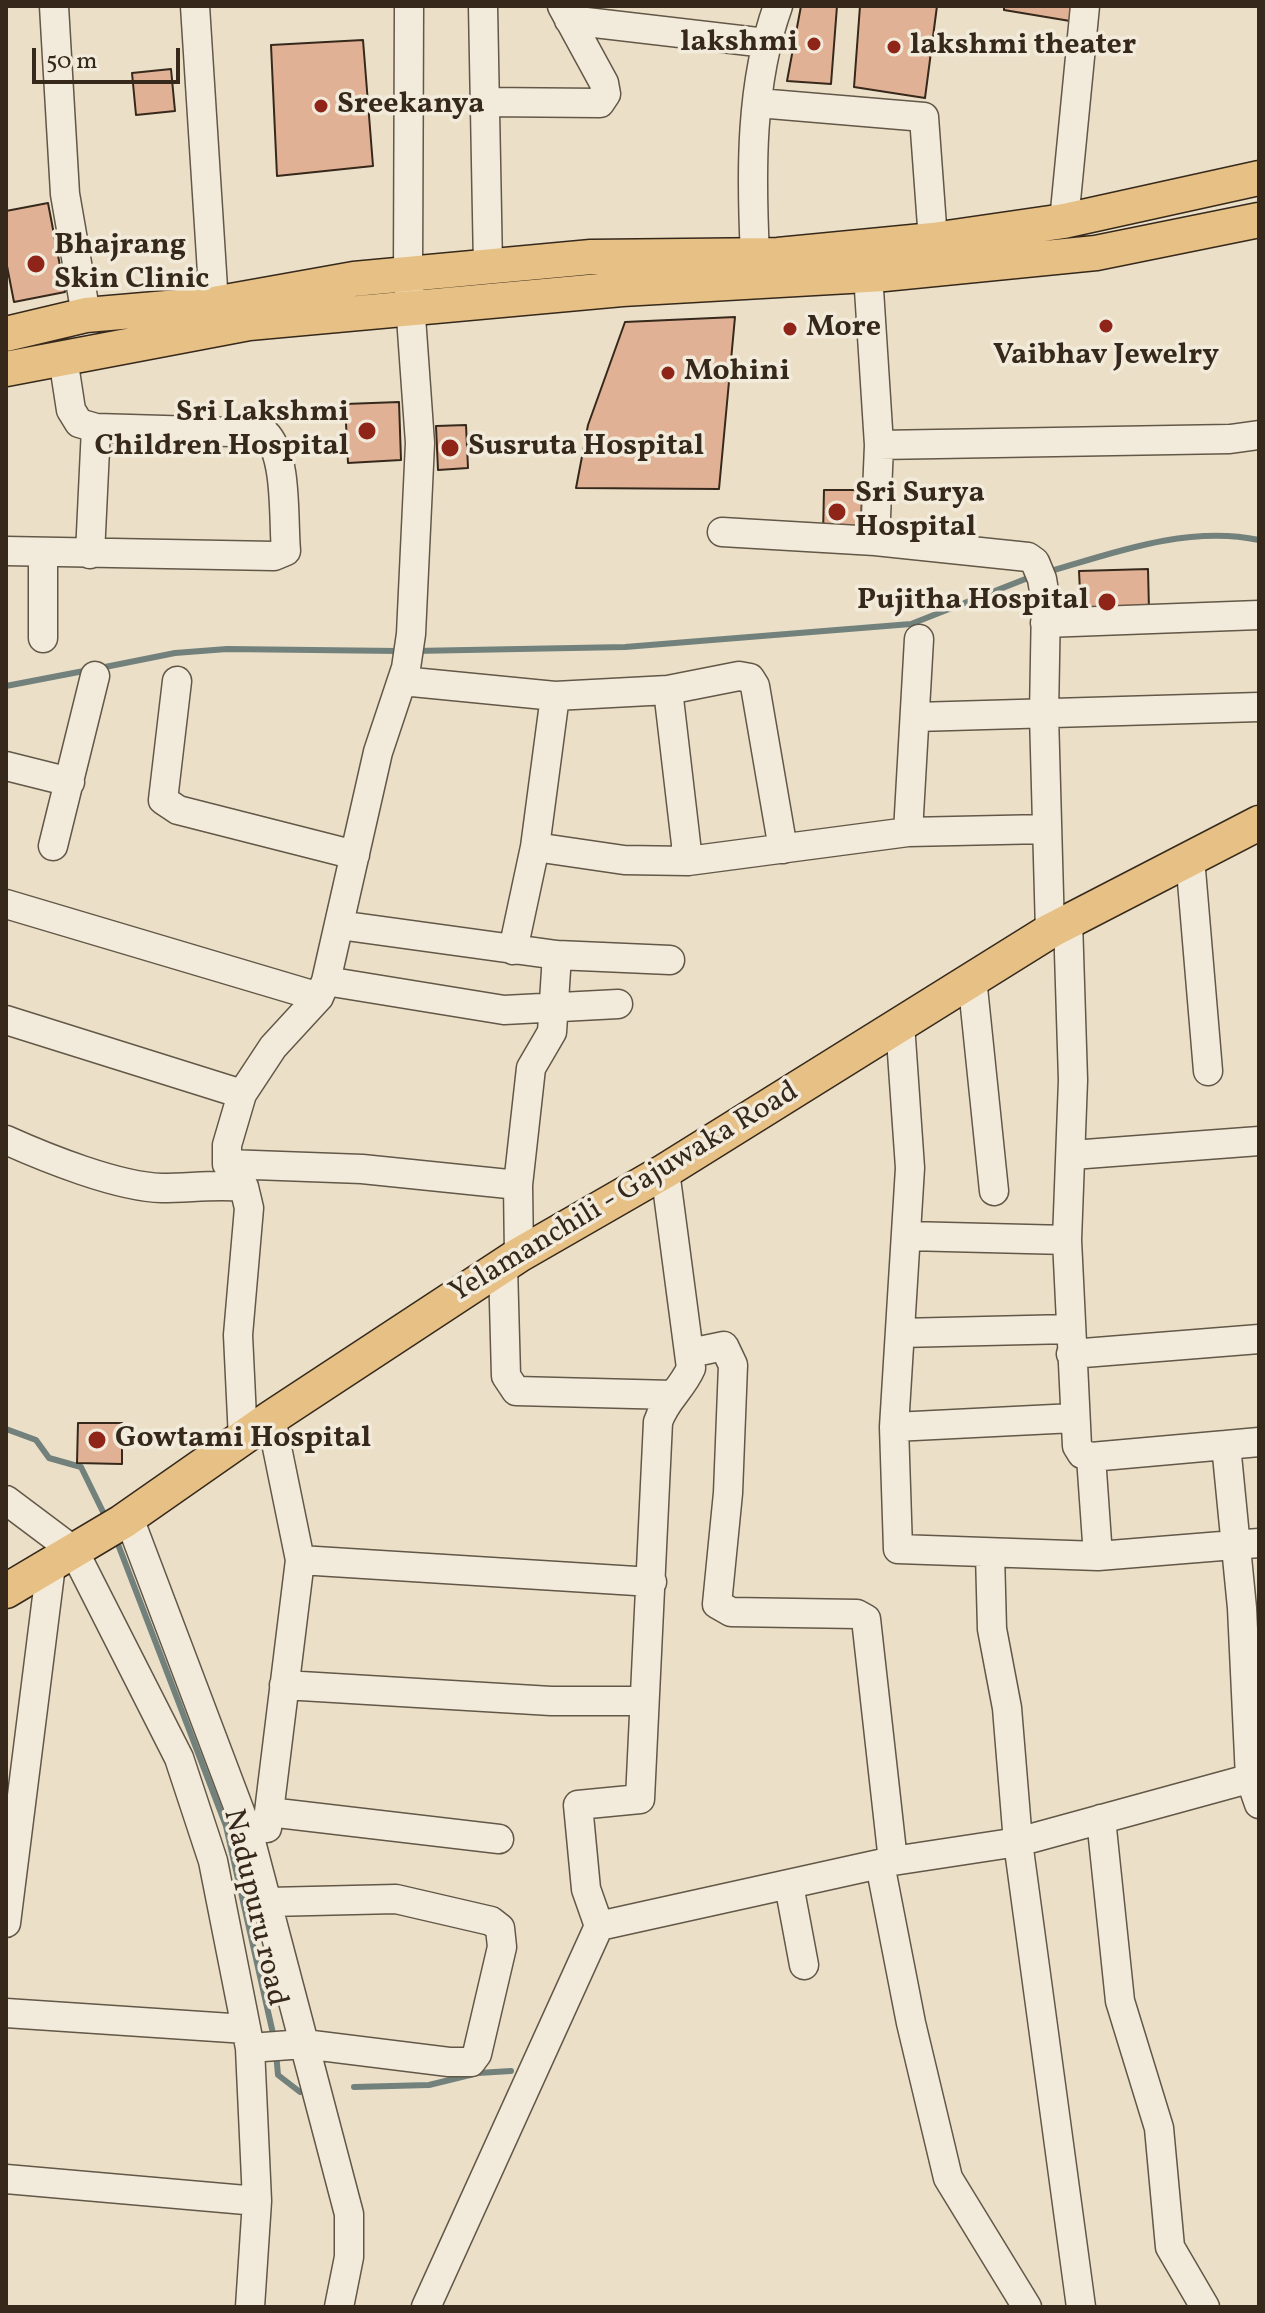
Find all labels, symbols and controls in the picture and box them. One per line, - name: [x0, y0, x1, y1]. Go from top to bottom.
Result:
- place label: lakshmi: [680, 26, 798, 62]
- place label: lakshmi theater: [910, 29, 1136, 65]
- scale bar: [36, 32, 184, 82]
- marker: lakshmi: [805, 35, 823, 53]
- marker: lakshmi theater: [885, 38, 903, 56]
- text: 50 m: [46, 45, 98, 79]
- place label: Sreekanya: [337, 88, 485, 124]
- marker: Sreekanya: [312, 97, 330, 115]
- place label: Bhajrang Skin Clinic: [54, 229, 209, 300]
- marker: Bhajrang Skin Clinic: [25, 253, 47, 275]
- place label: More: [806, 311, 881, 347]
- marker: Vaibhav Jewelry: [1097, 317, 1115, 335]
- marker: More: [781, 320, 799, 338]
- place label: Vaibhav Jewelry: [993, 339, 1219, 375]
- place label: Mohini: [684, 355, 790, 391]
- marker: Mohini: [659, 364, 677, 382]
- place label: Sri Lakshmi Children Hospital: [94, 396, 349, 466]
- marker: Sri Lakshmi Children Hospital: [356, 420, 378, 442]
- place label: Susruta Hospital: [468, 430, 704, 466]
- marker: Susruta Hospital: [439, 437, 461, 459]
- place label: Sri Surya Hospital: [855, 477, 985, 548]
- marker: Sri Surya Hospital: [826, 501, 848, 523]
- place label: Pujitha Hospital: [857, 584, 1089, 620]
- marker: Pujitha Hospital: [1096, 591, 1118, 613]
- street label: Yelamanchili - Gajuwaka Road: [444, 1075, 806, 1313]
- place label: Gowtami Hospital: [115, 1422, 371, 1458]
- marker: Gowtami Hospital: [86, 1429, 108, 1451]
- street label: Nadupuru road: [213, 1806, 293, 2010]

